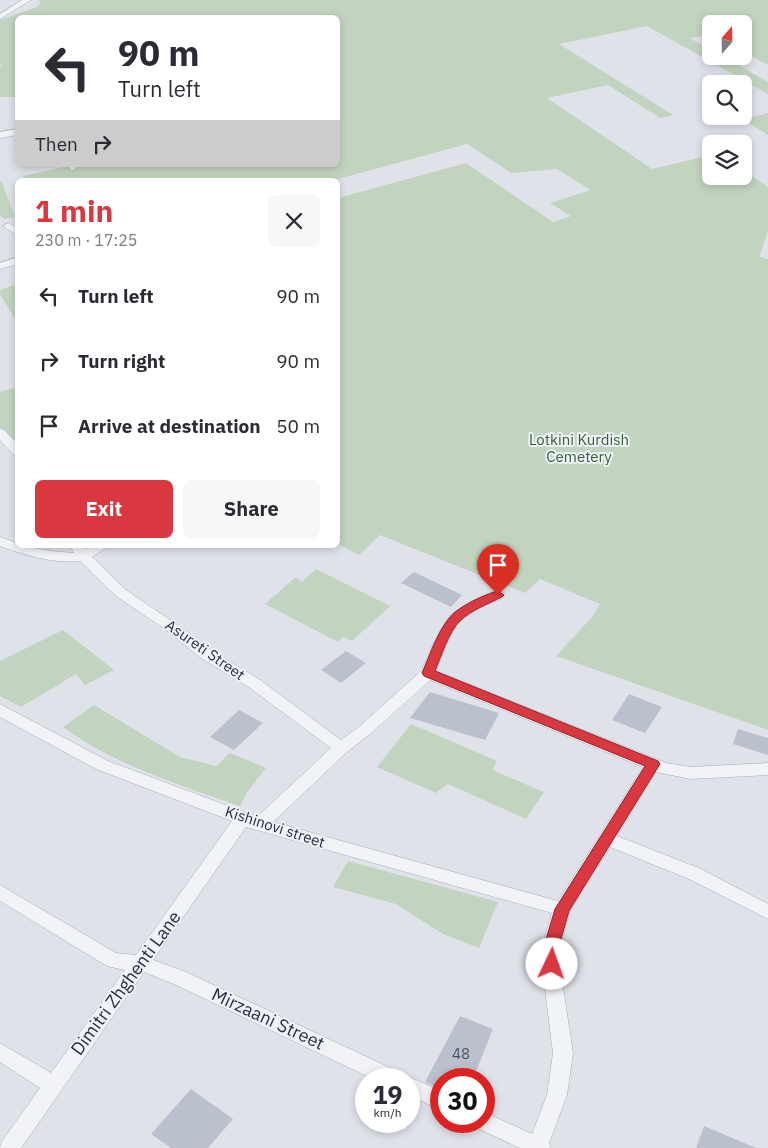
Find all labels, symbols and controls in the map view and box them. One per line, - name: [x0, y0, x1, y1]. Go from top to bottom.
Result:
- north arrow: [702, 15, 752, 65]
- map controls: [702, 15, 752, 185]
- text: 90 m: [118, 30, 200, 76]
- icon: left: [35, 35, 100, 100]
- text: Turn left: [118, 74, 201, 103]
- button: search: [702, 75, 752, 125]
- icon: right: [88, 130, 116, 158]
- text: Then: [35, 132, 78, 156]
- button: layers: [702, 135, 752, 185]
- text: 1 min: [35, 191, 113, 230]
- button: close: [268, 195, 320, 247]
- text: 230 m · 17:25: [35, 230, 137, 250]
- icon: left: [35, 282, 63, 310]
- text: Turn left: [78, 284, 154, 308]
- text: 90 m: [276, 284, 320, 308]
- icon: right: [35, 347, 63, 375]
- text: Turn right: [78, 349, 165, 373]
- text: 90 m: [276, 349, 320, 373]
- icon: arrive: [35, 412, 63, 440]
- text: Arrive at destination: [78, 414, 261, 438]
- text: 50 m: [276, 414, 320, 438]
- park label: Lotkini Kurdish Cemetery: [529, 430, 629, 466]
- button: Exit: [35, 480, 173, 538]
- button: Share: [183, 480, 320, 538]
- pin: [477, 544, 519, 595]
- icon: arrive: [484, 551, 512, 579]
- street label: Asureti Street: [162, 615, 249, 684]
- street label: Kishinovi street: [223, 801, 328, 852]
- street label: Dimitri Zhghenti Lane: [66, 906, 186, 1059]
- position arrow: [525, 937, 577, 989]
- street label: Mirzaani Street: [208, 982, 328, 1055]
- house number: 48: [452, 1044, 470, 1063]
- speed limit sign: 30: [430, 1068, 495, 1133]
- text: 19: [372, 1078, 403, 1111]
- text: km/h: [373, 1105, 402, 1120]

